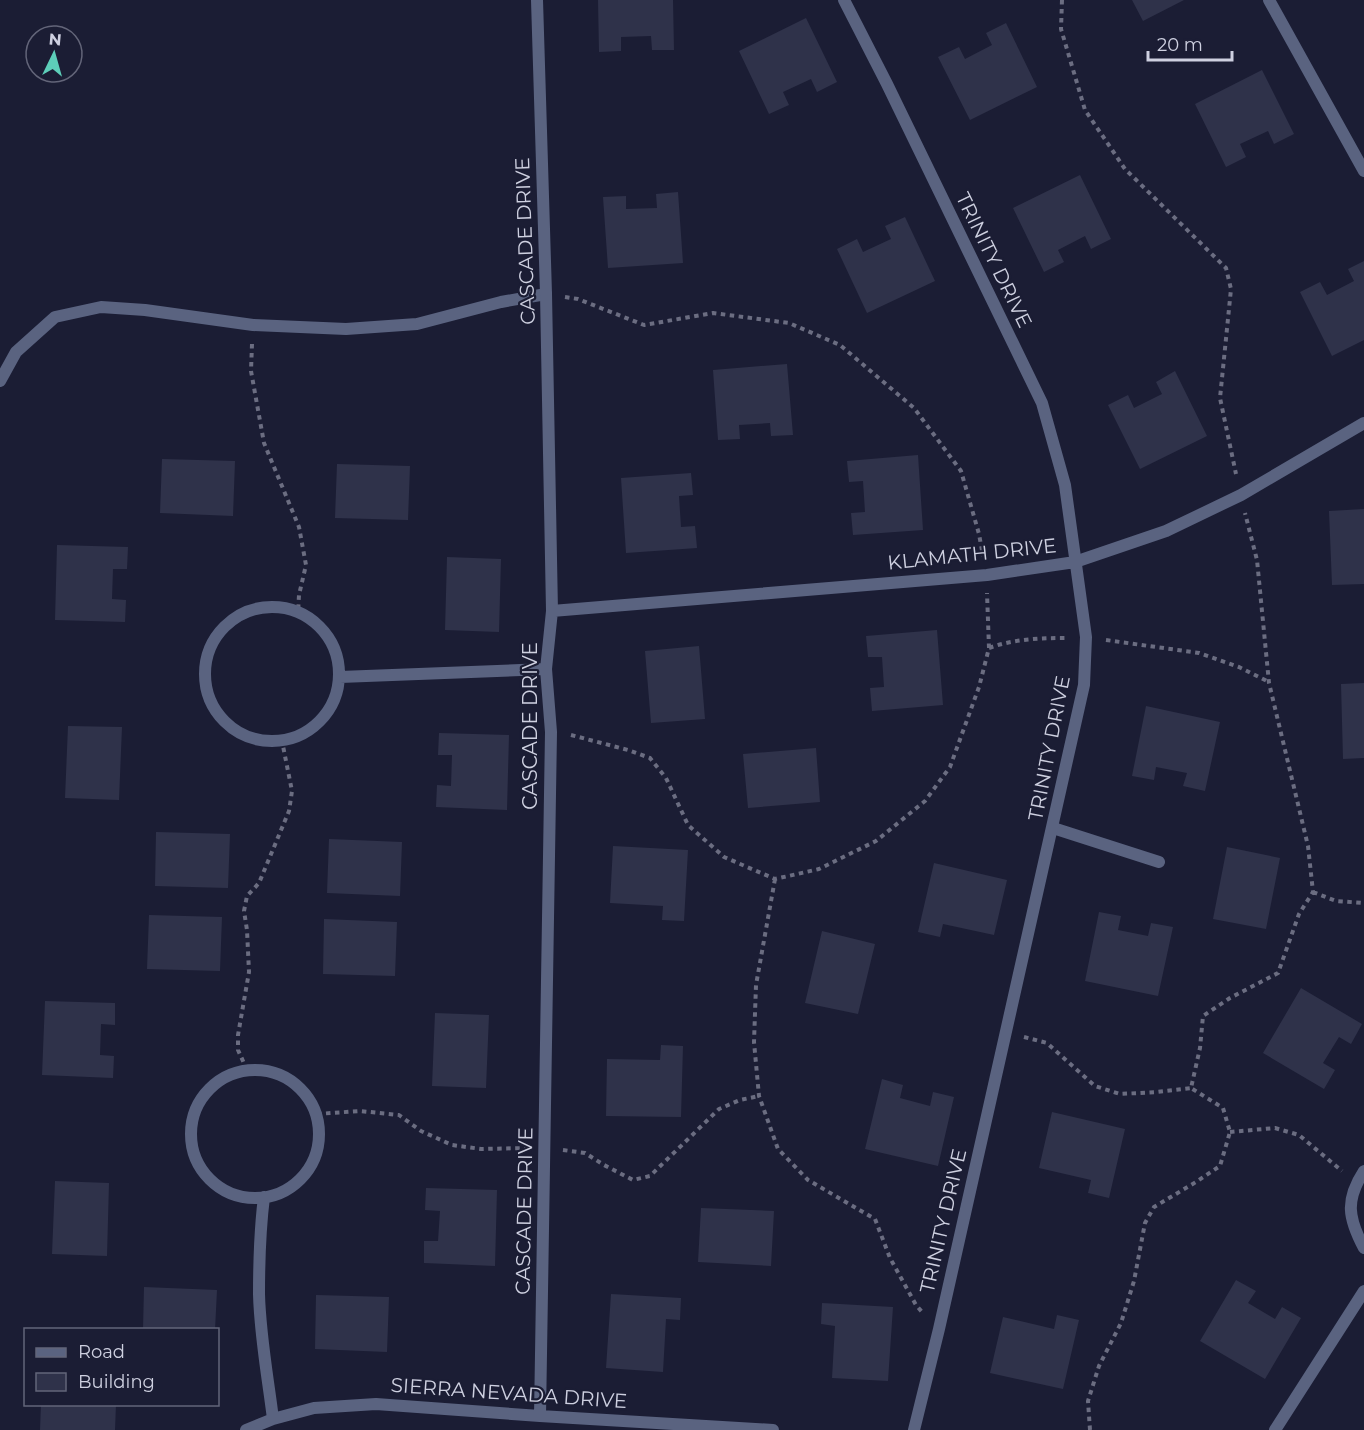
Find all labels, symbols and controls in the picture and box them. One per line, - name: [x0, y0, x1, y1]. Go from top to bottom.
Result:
- north arrow: [24, 24, 84, 84]
- scale bar: [1148, 24, 1232, 62]
- text: N: [48, 30, 63, 50]
- text: 20 m: [1157, 34, 1203, 56]
- street label: CASCADE DRIVE: [510, 157, 540, 325]
- street label: TRINITY DRIVE: [951, 189, 1037, 331]
- street label: KLAMATH DRIVE: [886, 533, 1058, 575]
- street label: CASCADE DRIVE: [518, 642, 542, 810]
- street label: TRINITY DRIVE: [1023, 673, 1075, 823]
- street label: CASCADE DRIVE: [511, 1127, 537, 1295]
- street label: TRINITY DRIVE: [915, 1147, 971, 1295]
- legend: [24, 1328, 219, 1406]
- text: Road: [78, 1341, 125, 1363]
- text: Building: [78, 1371, 155, 1393]
- street label: SIERRA NEVADA DRIVE: [390, 1373, 628, 1413]

